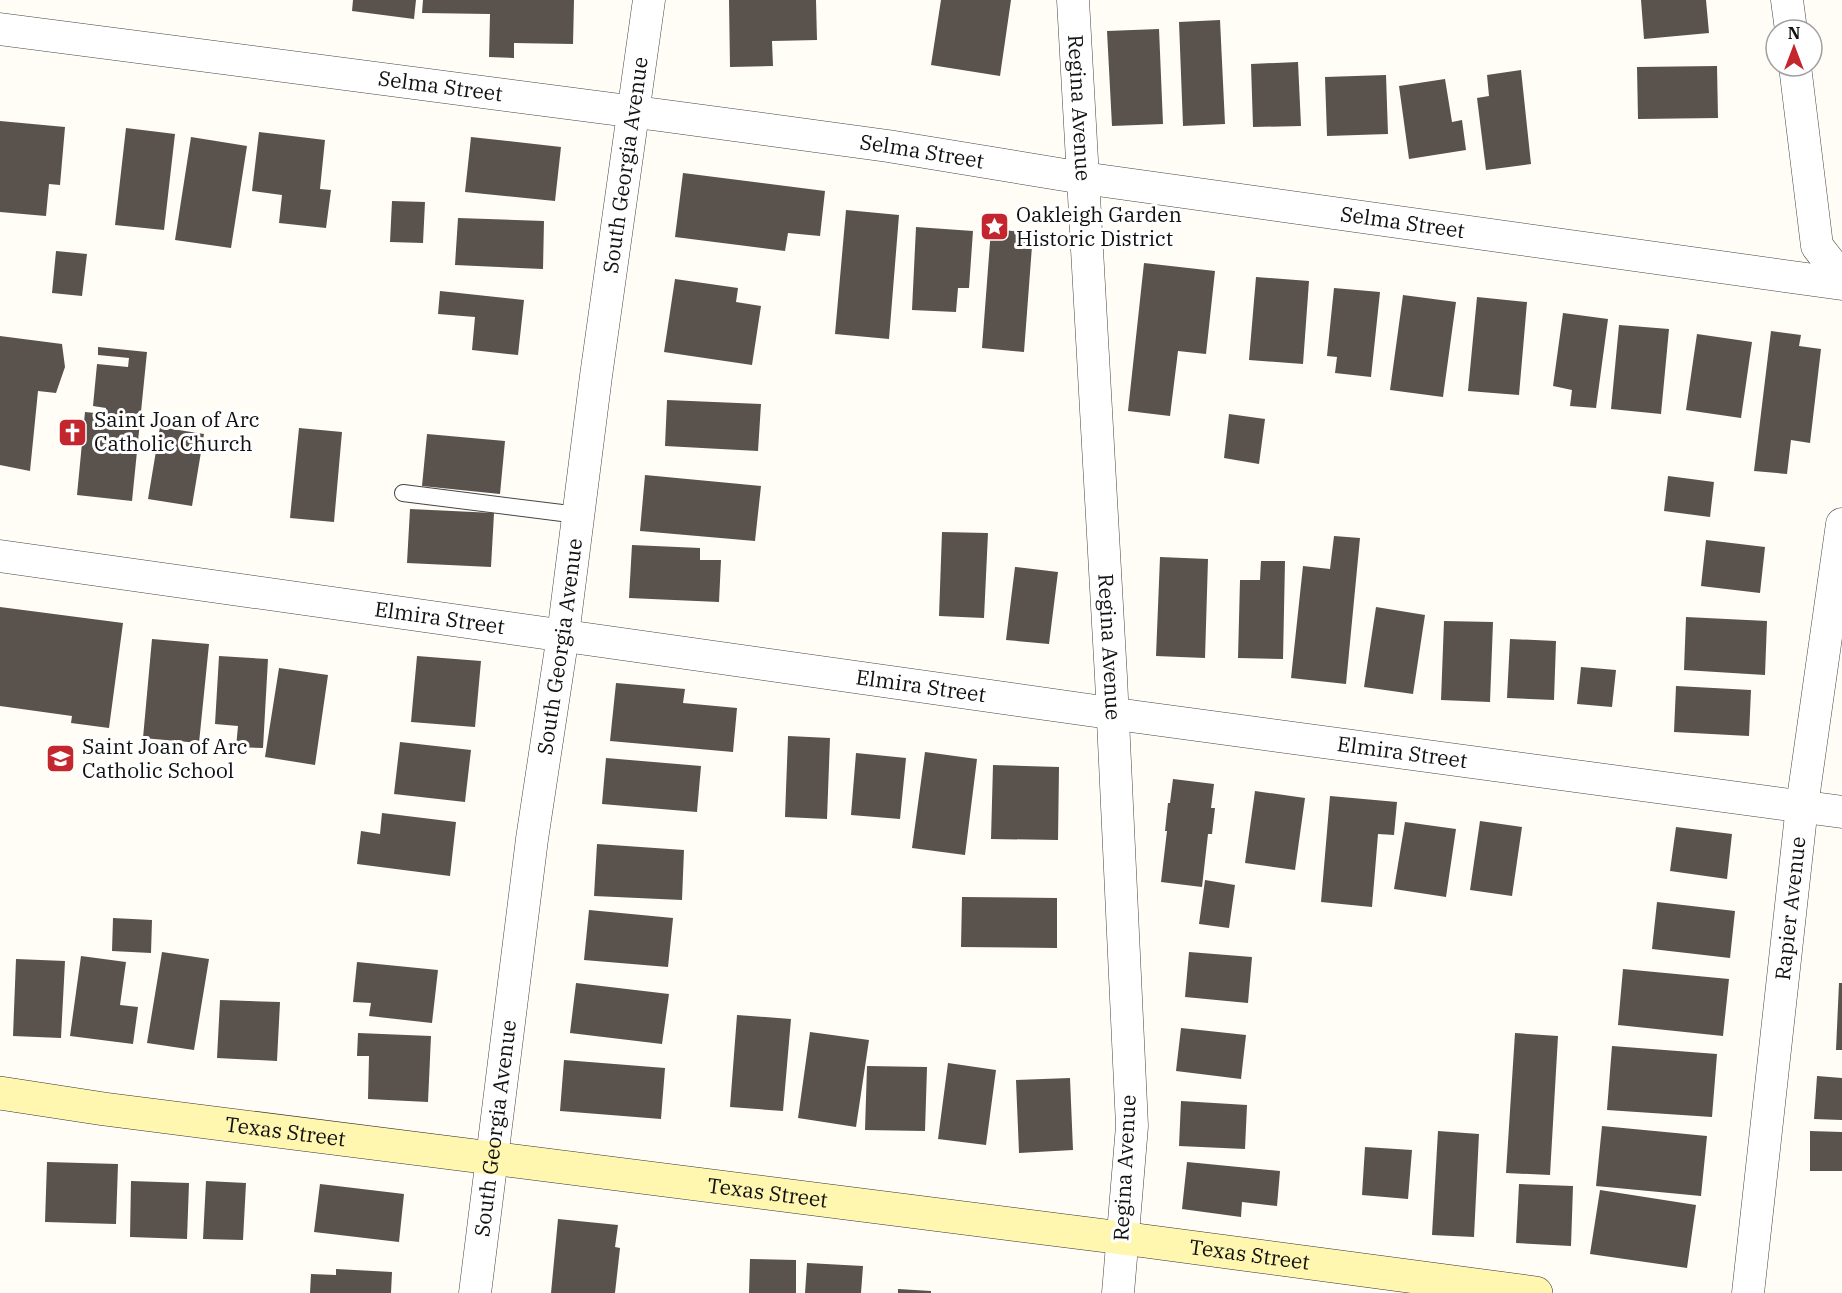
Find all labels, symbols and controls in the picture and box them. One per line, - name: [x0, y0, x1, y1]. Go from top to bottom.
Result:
- north arrow: [1764, 18, 1824, 78]
- text: N: [1788, 23, 1800, 43]
- street label: Regina Avenue: [1062, 34, 1098, 182]
- street label: South Georgia Avenue: [596, 55, 654, 275]
- street label: Selma Street: [376, 63, 504, 107]
- street label: Selma Street: [858, 127, 986, 175]
- street label: Selma Street: [1339, 199, 1467, 244]
- place label: Oakleigh Garden Historic District: [1016, 200, 1182, 252]
- place icon: Oakleigh Garden Historic District: [979, 211, 1011, 243]
- place label: Saint Joan of Arc Catholic Church: [94, 405, 260, 457]
- church icon: Saint Joan of Arc Catholic Church: [57, 416, 89, 448]
- street label: South Georgia Avenue: [530, 537, 588, 757]
- street label: Regina Avenue: [1092, 573, 1128, 721]
- street label: Elmira Street: [373, 594, 507, 640]
- street label: Elmira Street: [854, 662, 988, 708]
- street label: Elmira Street: [1336, 729, 1469, 774]
- place label: Saint Joan of Arc Catholic School: [82, 732, 248, 784]
- school or university icon: Saint Joan of Arc Catholic School: [45, 743, 77, 775]
- street label: Rapier Avenue: [1768, 835, 1812, 982]
- street label: South Georgia Avenue: [467, 1018, 522, 1238]
- street label: Regina Avenue: [1106, 1094, 1142, 1242]
- street label: Texas Street: [224, 1109, 347, 1152]
- street label: Texas Street: [706, 1171, 829, 1214]
- street label: Texas Street: [1188, 1232, 1312, 1276]

